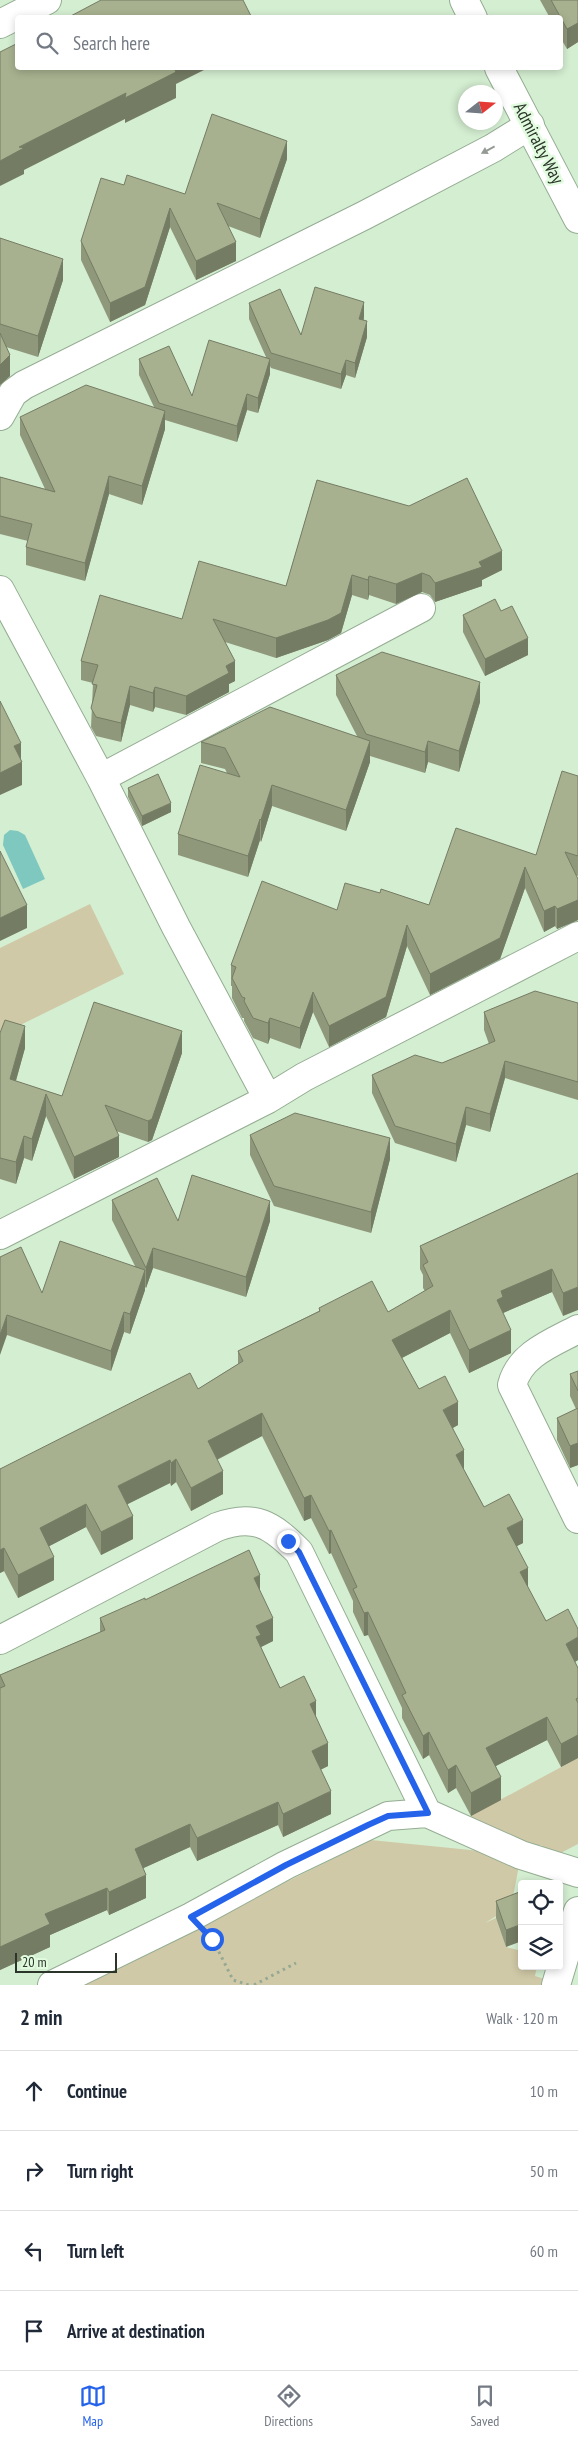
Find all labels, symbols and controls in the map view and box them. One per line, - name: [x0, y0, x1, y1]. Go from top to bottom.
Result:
- search box: [15, 15, 563, 70]
- icon: search: [33, 29, 61, 57]
- text: Search here: [73, 31, 150, 55]
- north arrow: [458, 85, 503, 130]
- street label: Admiralty Way: [509, 98, 569, 188]
- one-way arrow: [481, 146, 495, 155]
- route end: [277, 1530, 300, 1553]
- map controls: [518, 1880, 563, 1970]
- button: locate: [518, 1880, 563, 1925]
- button: layers: [518, 1925, 563, 1970]
- route start: [201, 1928, 224, 1951]
- scale bar: [15, 1950, 118, 1973]
- text: 20 m: [22, 1953, 47, 1971]
- text: 2 min: [20, 2004, 62, 2031]
- text: Walk · 120 m: [486, 2008, 558, 2028]
- icon: ahead: [20, 2077, 48, 2105]
- text: Continue: [67, 2079, 127, 2103]
- text: 10 m: [530, 2081, 558, 2101]
- icon: right: [20, 2157, 48, 2185]
- text: Turn right: [67, 2159, 133, 2183]
- text: 50 m: [530, 2161, 558, 2181]
- icon: left: [20, 2237, 48, 2265]
- text: Turn left: [67, 2239, 124, 2263]
- text: 60 m: [530, 2241, 558, 2261]
- icon: arrive: [20, 2317, 48, 2345]
- text: Arrive at destination: [67, 2319, 205, 2343]
- tab: Map: [79, 2382, 107, 2430]
- tab: Directions: [264, 2382, 313, 2430]
- tab: Saved: [470, 2382, 499, 2430]

